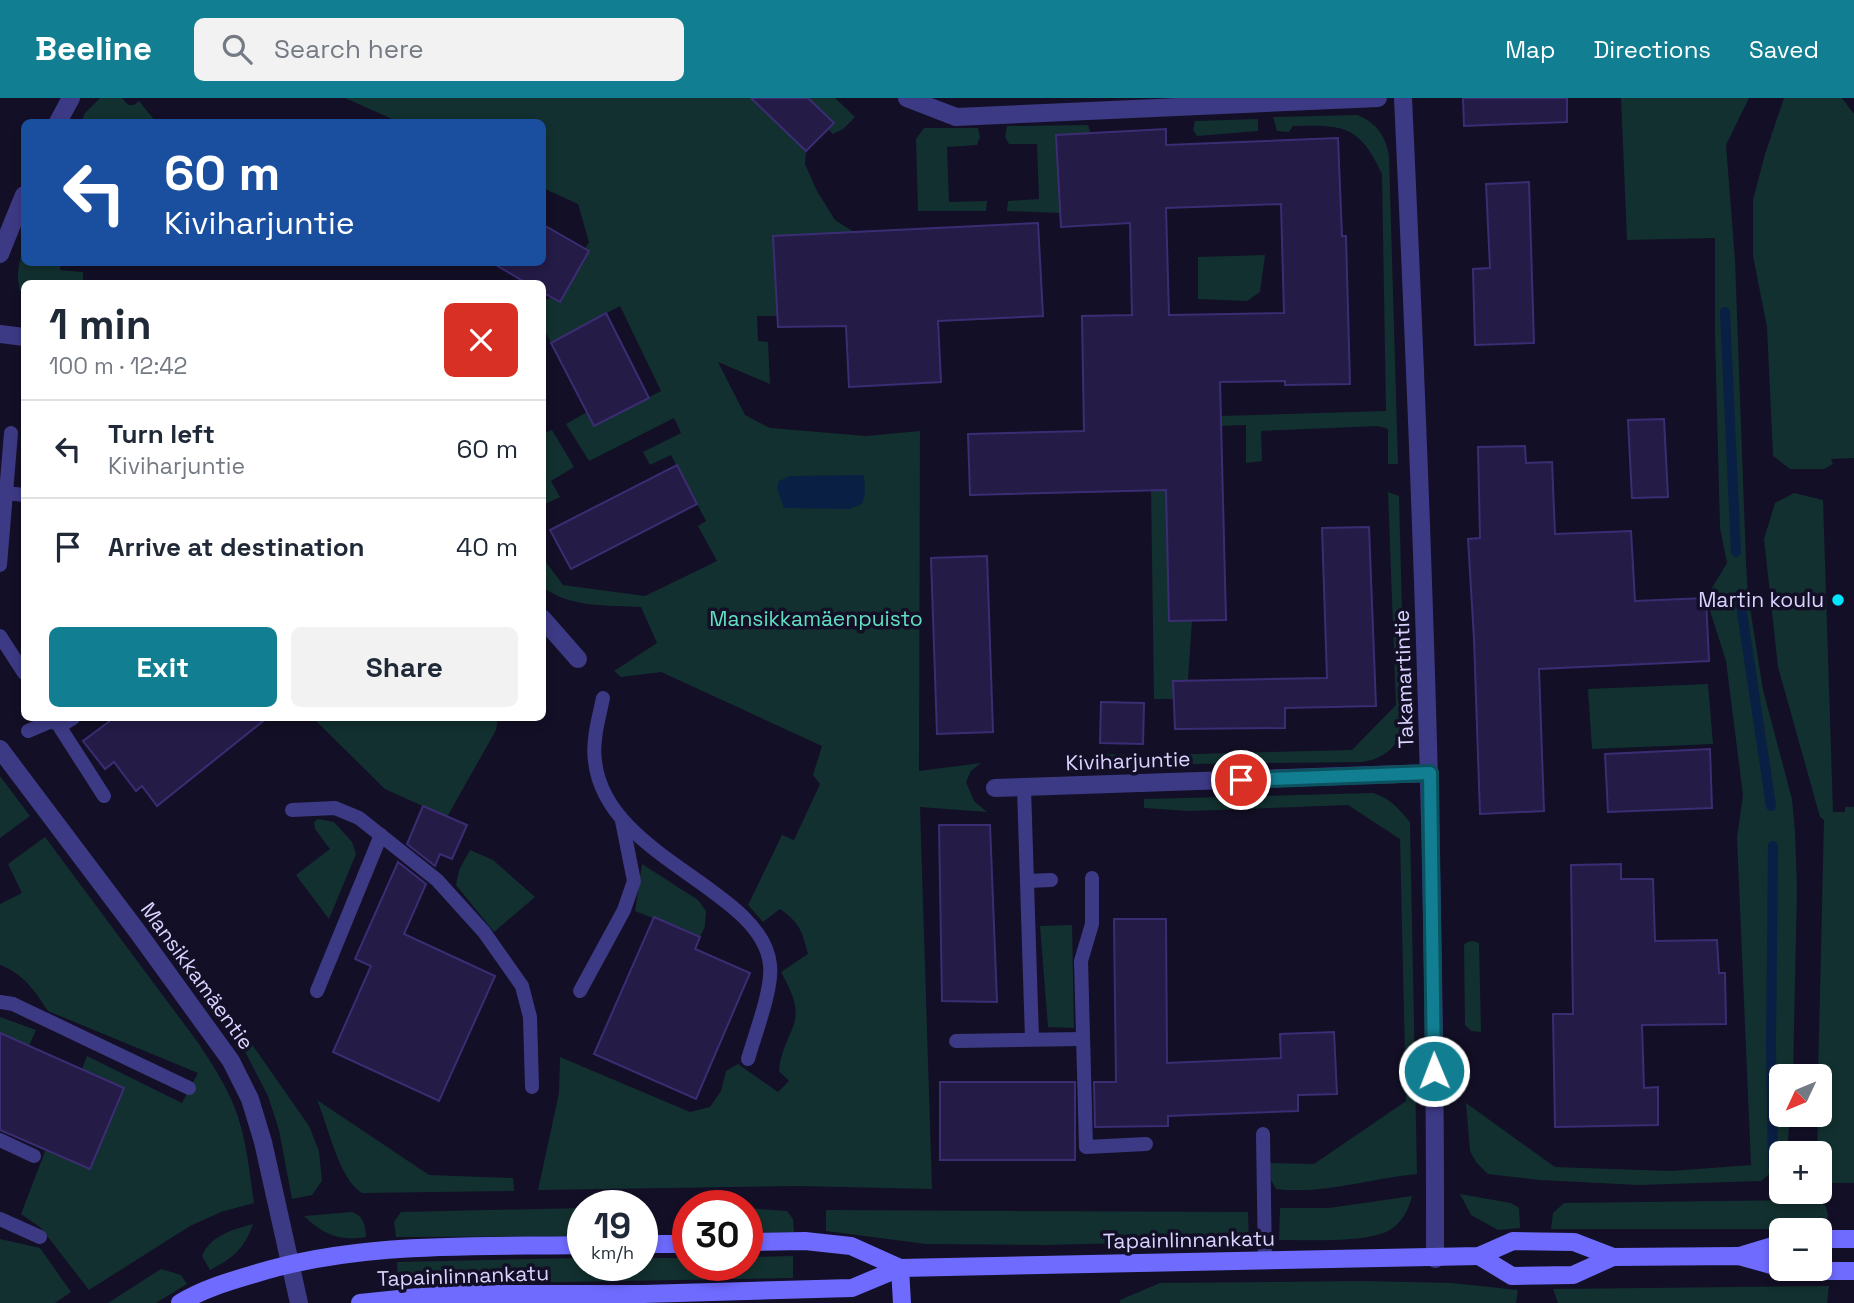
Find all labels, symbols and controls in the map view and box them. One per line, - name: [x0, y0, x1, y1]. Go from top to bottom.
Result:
- search box: [194, 18, 684, 81]
- text: Beeline: [35, 28, 152, 70]
- icon: search: [218, 30, 256, 68]
- text: Search here: [274, 32, 424, 66]
- text: Map: [1505, 34, 1555, 65]
- text: Directions: [1593, 34, 1711, 65]
- text: Saved: [1749, 34, 1819, 65]
- text: 60 m: [164, 142, 280, 204]
- icon: left: [49, 147, 140, 238]
- text: Kiviharjuntie: [164, 203, 355, 243]
- text: 1 min: [49, 298, 152, 351]
- button: close: [444, 303, 518, 377]
- text: 100 m · 12:42: [49, 351, 187, 381]
- text: Turn left: [108, 417, 215, 451]
- icon: left: [49, 430, 87, 468]
- text: 60 m: [456, 432, 518, 466]
- text: Kiviharjuntie: [108, 451, 245, 481]
- icon: arrive: [49, 528, 87, 566]
- text: Arrive at destination: [108, 530, 365, 564]
- text: 40 m: [456, 530, 518, 564]
- place label: Martin koulu: [1698, 586, 1824, 613]
- marker: Martin koulu: [1830, 592, 1846, 608]
- park label: Mansikkamäenpuisto: [709, 605, 923, 632]
- street label: Takamartintie: [1388, 609, 1419, 749]
- button: Exit: [49, 627, 277, 707]
- button: Share: [291, 627, 518, 707]
- street label: Kiviharjuntie: [1065, 745, 1191, 776]
- pin: [1211, 750, 1271, 810]
- icon: arrive: [1222, 761, 1260, 799]
- street label: Mansikkamäentie: [135, 897, 260, 1055]
- position arrow: [1397, 1034, 1471, 1108]
- north arrow: [1769, 1064, 1832, 1127]
- map controls: [1769, 1064, 1832, 1281]
- button: +: [1769, 1141, 1832, 1204]
- speed limit sign: 30: [672, 1190, 763, 1281]
- text: 19: [594, 1204, 631, 1248]
- button: −: [1769, 1218, 1832, 1281]
- street label: Tapainlinnankatu: [1103, 1224, 1275, 1255]
- text: km/h: [591, 1241, 634, 1264]
- street label: Tapainlinnankatu: [376, 1259, 549, 1292]

